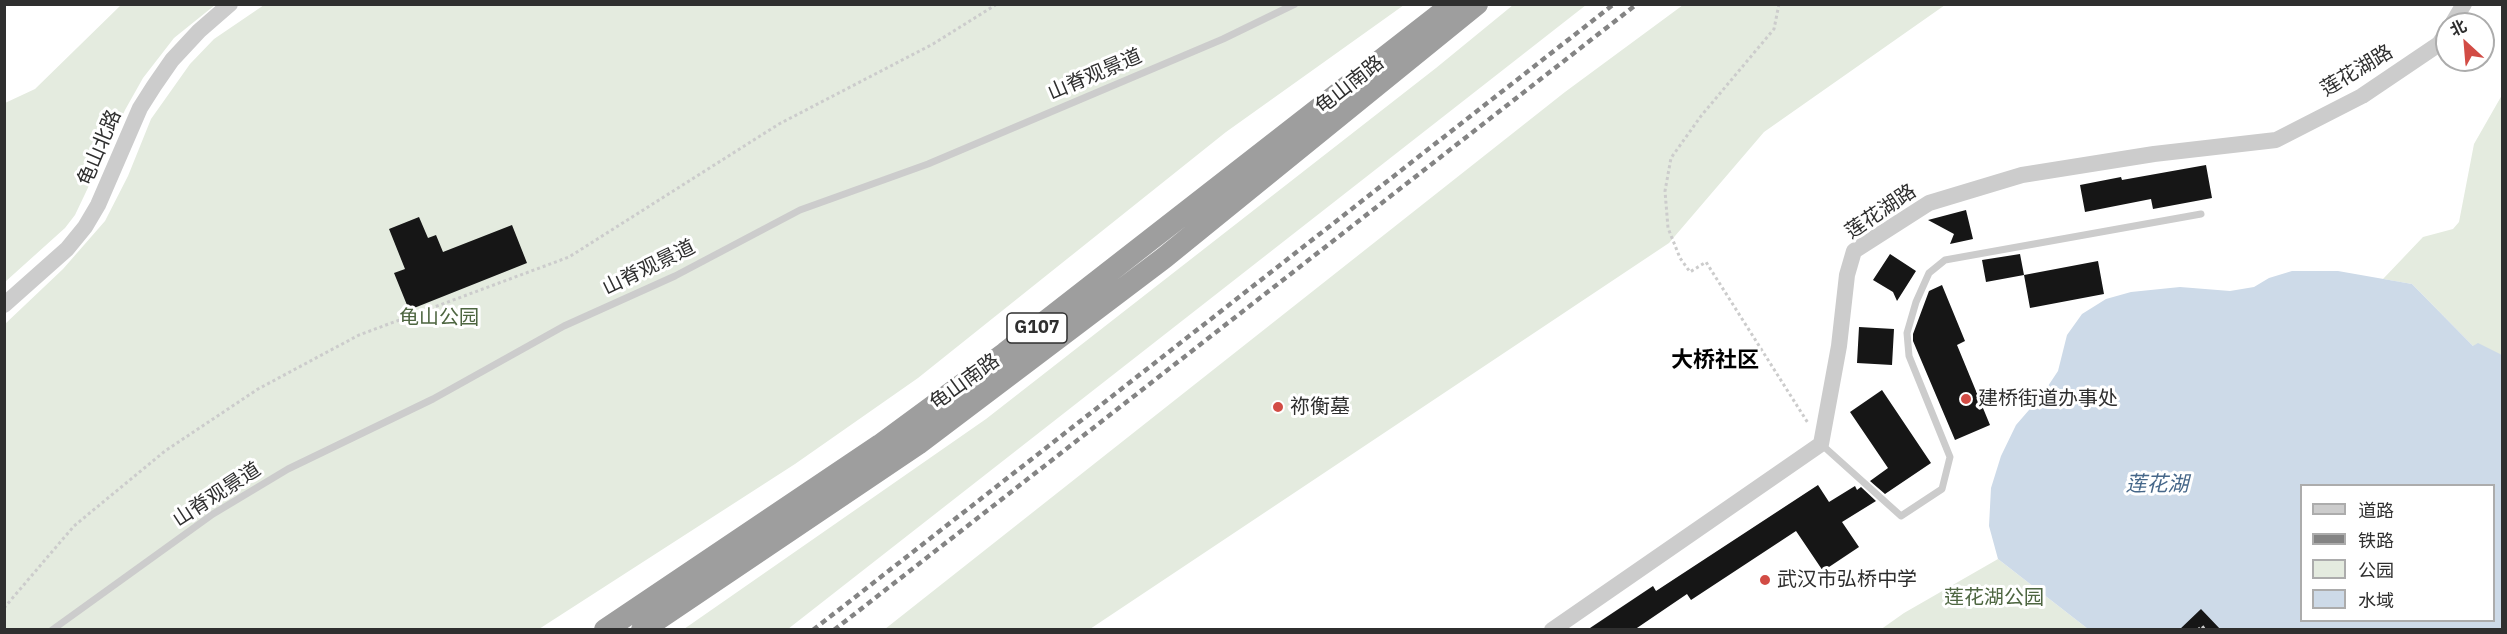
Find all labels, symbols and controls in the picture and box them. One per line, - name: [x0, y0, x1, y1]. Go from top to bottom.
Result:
- north arrow: [2435, 12, 2495, 72]
- text: 北: [2446, 15, 2470, 40]
- street label: 莲花湖路: [2317, 40, 2397, 102]
- street label: 山脊观景道: [1044, 44, 1146, 106]
- street label: 龟山南路: [1311, 51, 1389, 119]
- street label: 龟山北路: [73, 106, 127, 190]
- street label: 莲花湖路: [1841, 180, 1921, 244]
- street label: 山脊观景道: [599, 235, 699, 301]
- park label: 龟山公园: [399, 306, 479, 330]
- road number: G107: [1007, 313, 1067, 343]
- district label: 大桥社区: [1671, 348, 1759, 374]
- street label: 龟山南路: [926, 349, 1004, 415]
- place label: 建桥街道办事处: [1978, 387, 2118, 411]
- marker: 建桥街道办事处: [1959, 392, 1973, 406]
- place label: 祢衡墓: [1290, 395, 1350, 419]
- marker: 祢衡墓: [1271, 400, 1285, 414]
- street label: 山脊观景道: [169, 458, 265, 532]
- water label: 莲花湖: [2126, 472, 2188, 498]
- legend: [2300, 484, 2495, 622]
- text: 道路: [2358, 499, 2394, 522]
- text: 铁路: [2358, 529, 2394, 552]
- text: 公园: [2358, 559, 2394, 582]
- place label: 武汉市弘桥中学: [1777, 568, 1917, 592]
- marker: 武汉市弘桥中学: [1758, 573, 1772, 587]
- park label: 莲花湖公园: [1944, 586, 2044, 610]
- text: 水域: [2358, 589, 2394, 612]

